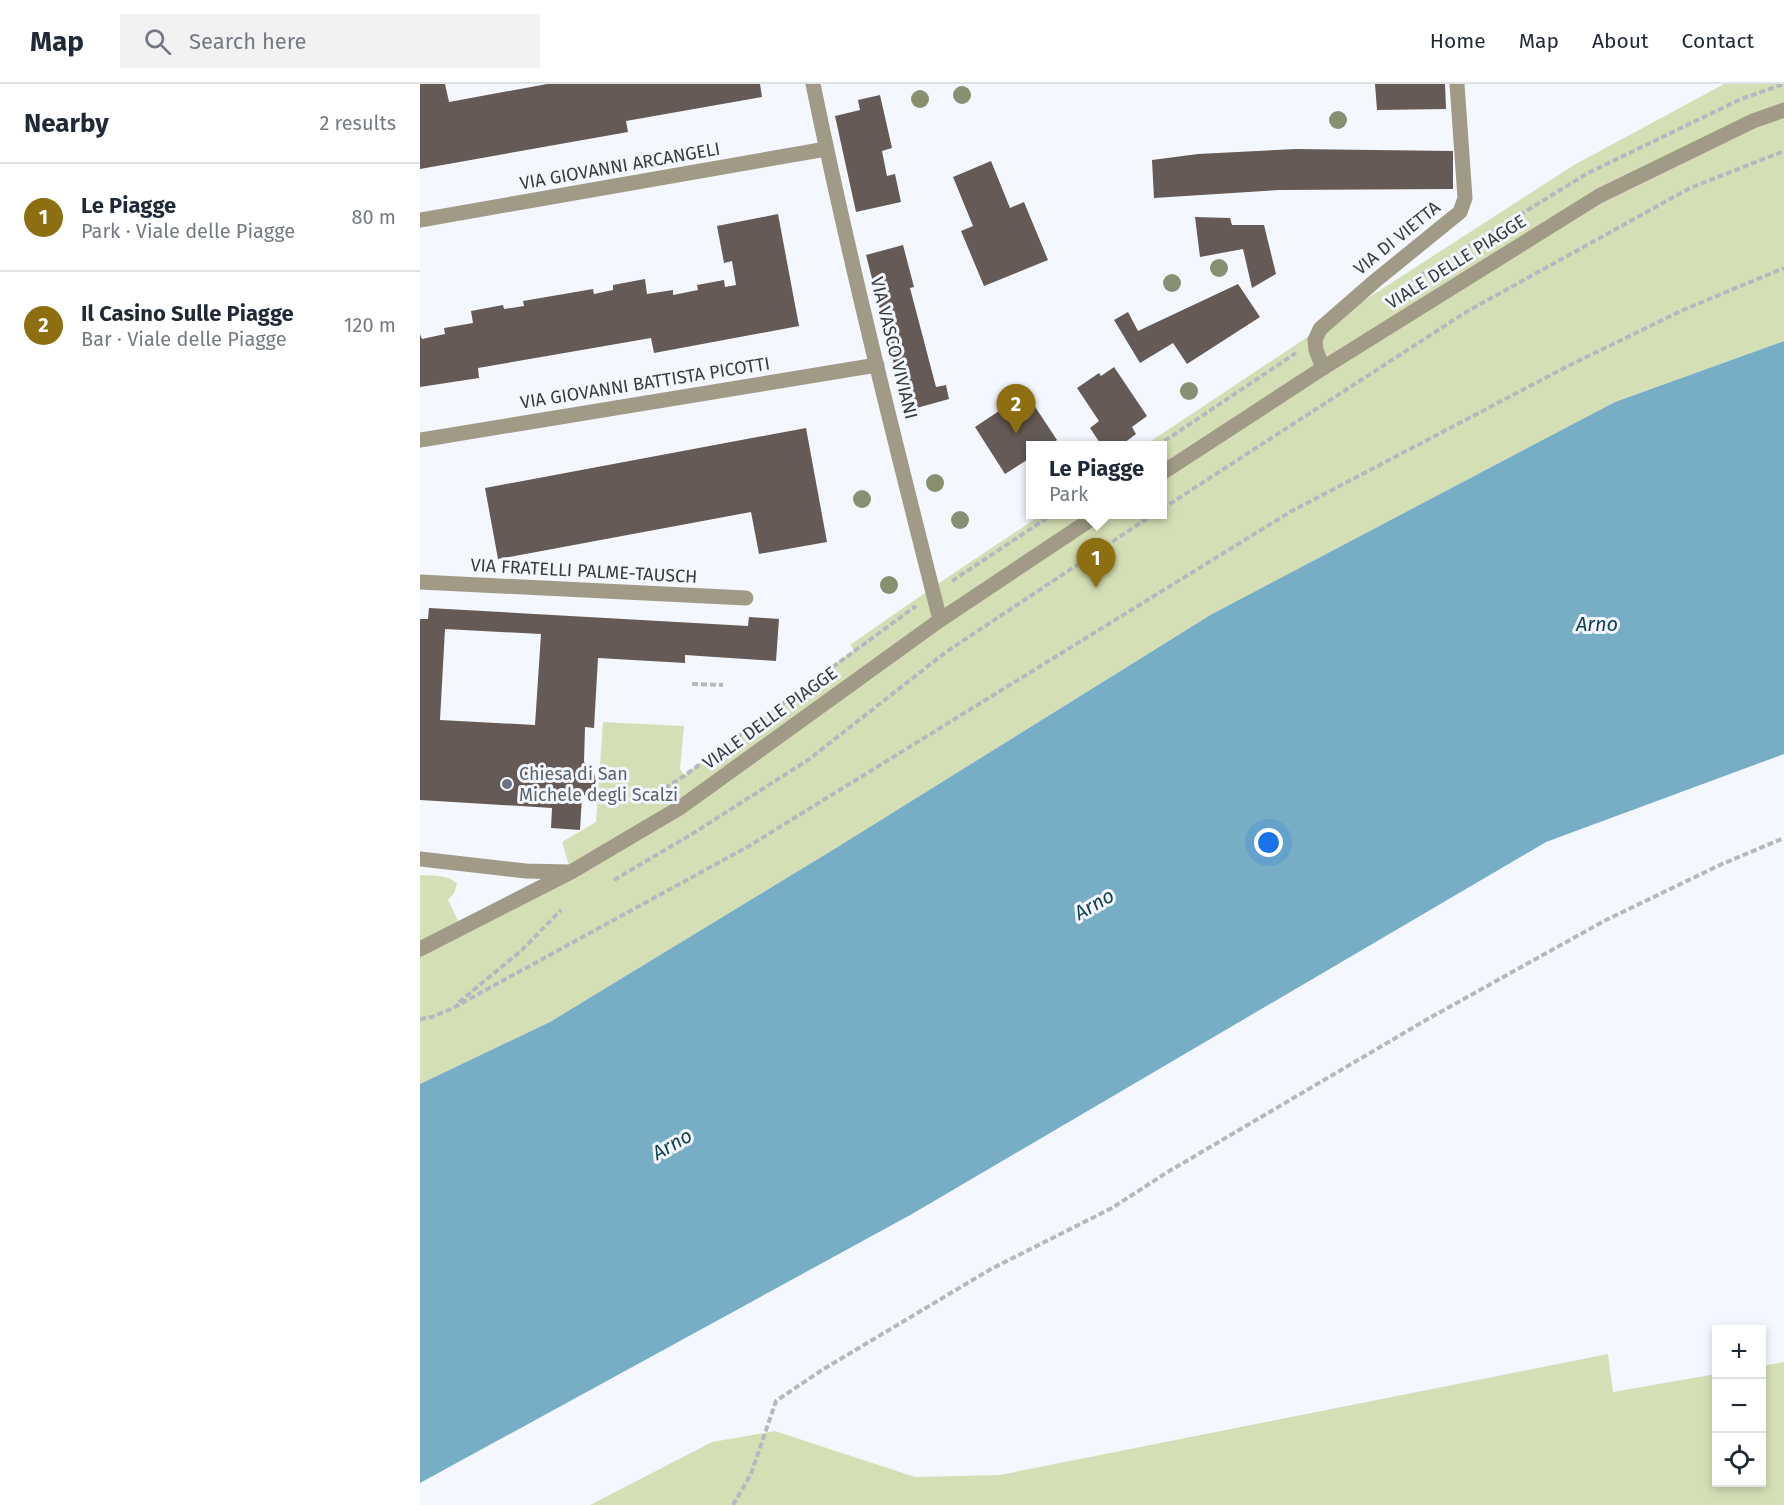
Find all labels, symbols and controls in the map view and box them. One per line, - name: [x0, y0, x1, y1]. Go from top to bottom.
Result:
- search box: [120, 14, 540, 68]
- text: Map: [30, 25, 84, 58]
- icon: search: [141, 25, 174, 58]
- text: Search here: [189, 28, 307, 55]
- text: Home: [1430, 28, 1486, 54]
- text: Map: [1519, 28, 1559, 54]
- text: About: [1592, 28, 1649, 54]
- text: Contact: [1682, 28, 1754, 54]
- text: Nearby: [24, 108, 109, 139]
- text: 2 results: [319, 111, 396, 135]
- street label: VIA GIOVANNI ARCANGELI: [518, 138, 722, 194]
- text: Le Piagge: [81, 192, 176, 219]
- street label: VIA DI VIETTA: [1349, 196, 1445, 280]
- text: 1: [39, 205, 48, 229]
- text: 80 m: [351, 205, 396, 229]
- street label: VIALE DELLE PIAGGE: [1382, 210, 1530, 314]
- text: Park · Viale delle Piagge: [81, 219, 295, 243]
- street label: VIA VASCO VIVIANI: [866, 275, 922, 421]
- text: Il Casino Sulle Piagge: [81, 300, 294, 327]
- text: 2: [38, 313, 49, 337]
- text: 120 m: [344, 313, 396, 337]
- text: Bar · Viale delle Piagge: [81, 327, 287, 351]
- street label: VIA GIOVANNI BATTISTA PICOTTI: [519, 352, 771, 414]
- pin: 2: [996, 384, 1036, 434]
- popup: [1026, 441, 1167, 519]
- text: Le Piagge: [1049, 455, 1144, 482]
- text: Park: [1049, 482, 1088, 506]
- pin: 1: [1076, 538, 1116, 588]
- street label: VIA FRATELLI PALME-TAUSCH: [470, 554, 698, 588]
- water label: Arno: [1575, 612, 1618, 636]
- street label: VIALE DELLE PIAGGE: [698, 662, 842, 774]
- place label: Chiesa di San Michele degli Scalzi: [519, 763, 678, 806]
- marker: Chiesa di San Michele degli Scalzi: [500, 777, 514, 791]
- your location: [1254, 828, 1283, 857]
- water label: Arno: [1069, 883, 1118, 925]
- water label: Arno: [647, 1123, 696, 1165]
- map controls: [1712, 1325, 1766, 1487]
- button: +: [1712, 1325, 1766, 1379]
- button: −: [1712, 1379, 1766, 1433]
- button: locate: [1712, 1433, 1766, 1487]

